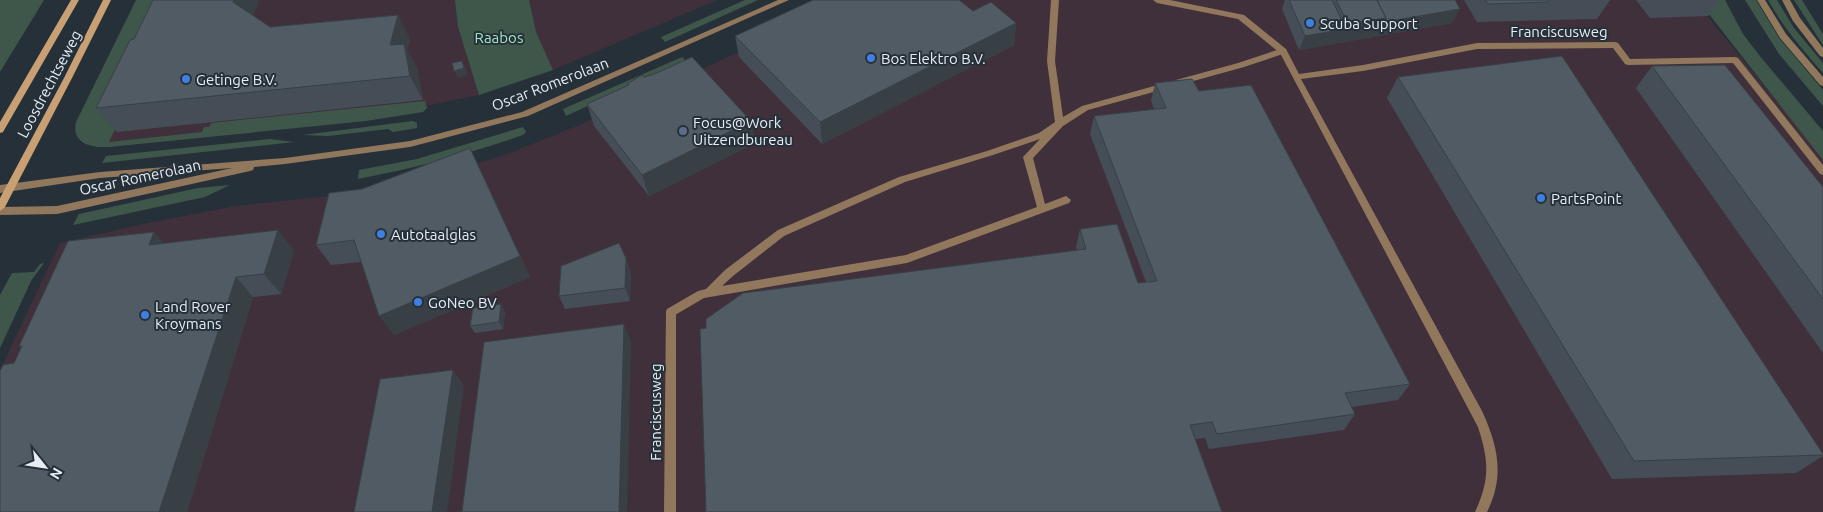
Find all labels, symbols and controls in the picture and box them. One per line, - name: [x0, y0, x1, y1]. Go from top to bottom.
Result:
- place label: Scuba Support: [1320, 15, 1418, 32]
- marker: Scuba Support: [1304, 17, 1316, 29]
- street label: Franciscusweg: [1510, 23, 1608, 40]
- street label: Loosdrechtseweg: [14, 27, 84, 141]
- park label: Raabos: [475, 29, 523, 46]
- place label: Bos Elektro B.V.: [881, 50, 986, 67]
- marker: Bos Elektro B.V.: [865, 52, 877, 64]
- street label: Oscar Romerolaan: [489, 54, 611, 114]
- place label: Getinge B.V.: [196, 71, 277, 88]
- marker: Getinge B.V.: [180, 73, 192, 85]
- place label: Focus@Work Uitzendbureau: [693, 114, 793, 148]
- marker: Focus@Work Uitzendbureau: [677, 125, 689, 137]
- street label: Oscar Romerolaan: [78, 156, 202, 198]
- place label: PartsPoint: [1551, 190, 1621, 207]
- marker: PartsPoint: [1535, 192, 1547, 204]
- place label: Autotaalglas: [391, 226, 476, 243]
- marker: Autotaalglas: [375, 228, 387, 240]
- place label: GoNeo BV: [428, 294, 497, 311]
- marker: GoNeo BV: [412, 296, 424, 308]
- place label: Land Rover Kroymans: [155, 298, 231, 332]
- marker: Land Rover Kroymans: [139, 309, 151, 321]
- street label: Franciscusweg: [647, 363, 664, 461]
- north arrow: [20, 442, 70, 492]
- text: N: [47, 465, 66, 482]

